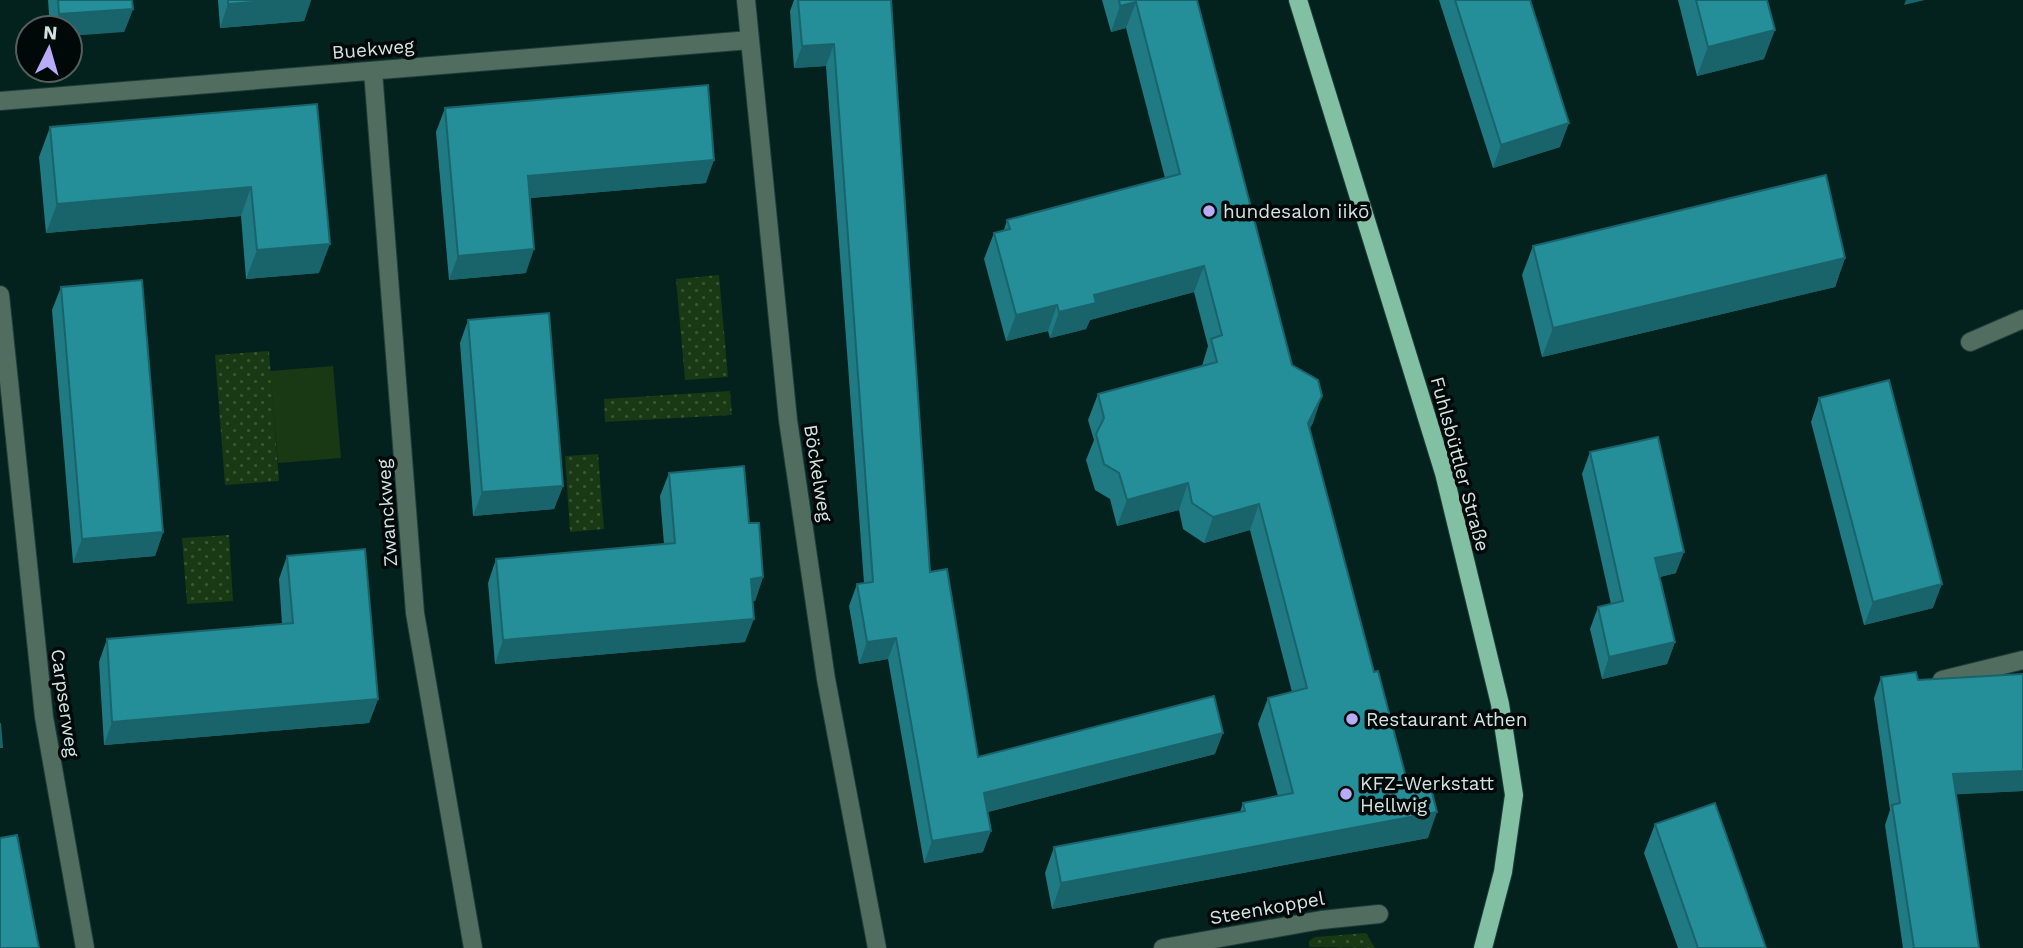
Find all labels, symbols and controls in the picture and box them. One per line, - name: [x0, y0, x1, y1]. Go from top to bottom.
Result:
- north arrow: [14, 14, 84, 84]
- text: N: [42, 20, 58, 45]
- street label: Buekweg: [331, 34, 416, 64]
- place label: hundesalon iikō: [1223, 200, 1369, 223]
- marker: hundesalon iikō: [1201, 203, 1217, 219]
- street label: Fuhlsbüttler Straße: [1426, 374, 1494, 554]
- street label: Böckelweg: [799, 423, 837, 524]
- street label: Zwanckweg: [372, 458, 402, 568]
- street label: Carpserweg: [46, 648, 84, 759]
- place label: Restaurant Athen: [1366, 708, 1528, 731]
- marker: Restaurant Athen: [1344, 711, 1360, 727]
- place label: KFZ-Werkstatt Hellwig: [1360, 772, 1494, 817]
- marker: KFZ-Werkstatt Hellwig: [1338, 786, 1354, 802]
- street label: Steenkoppel: [1208, 887, 1326, 929]

